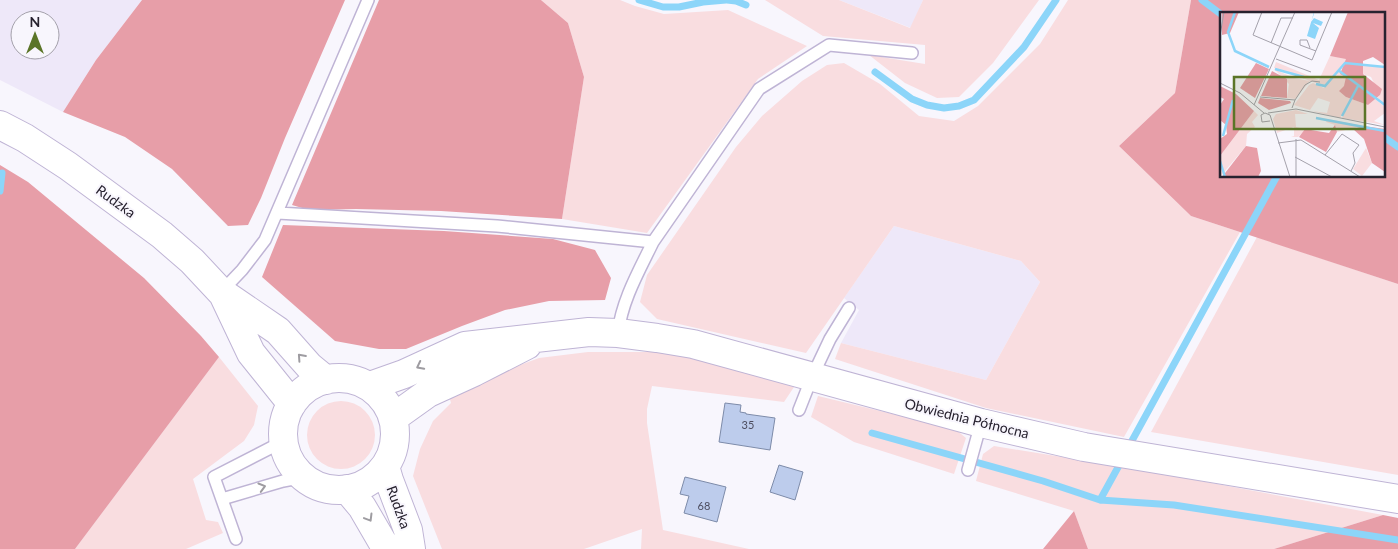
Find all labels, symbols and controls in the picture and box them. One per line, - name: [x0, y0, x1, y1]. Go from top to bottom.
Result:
- north arrow: [10, 10, 60, 60]
- inset map: [1220, 12, 1386, 178]
- text: N: [30, 13, 40, 30]
- street label: Rudzka: [93, 181, 139, 221]
- one-way arrow: [297, 353, 306, 362]
- one-way arrow: [417, 360, 426, 370]
- street label: Obwiednia Północna: [903, 394, 1031, 442]
- house number: 35: [742, 418, 754, 431]
- one-way arrow: [258, 482, 266, 492]
- street label: Rudzka: [383, 483, 415, 531]
- house number: 68: [698, 499, 710, 512]
- one-way arrow: [362, 513, 372, 522]

